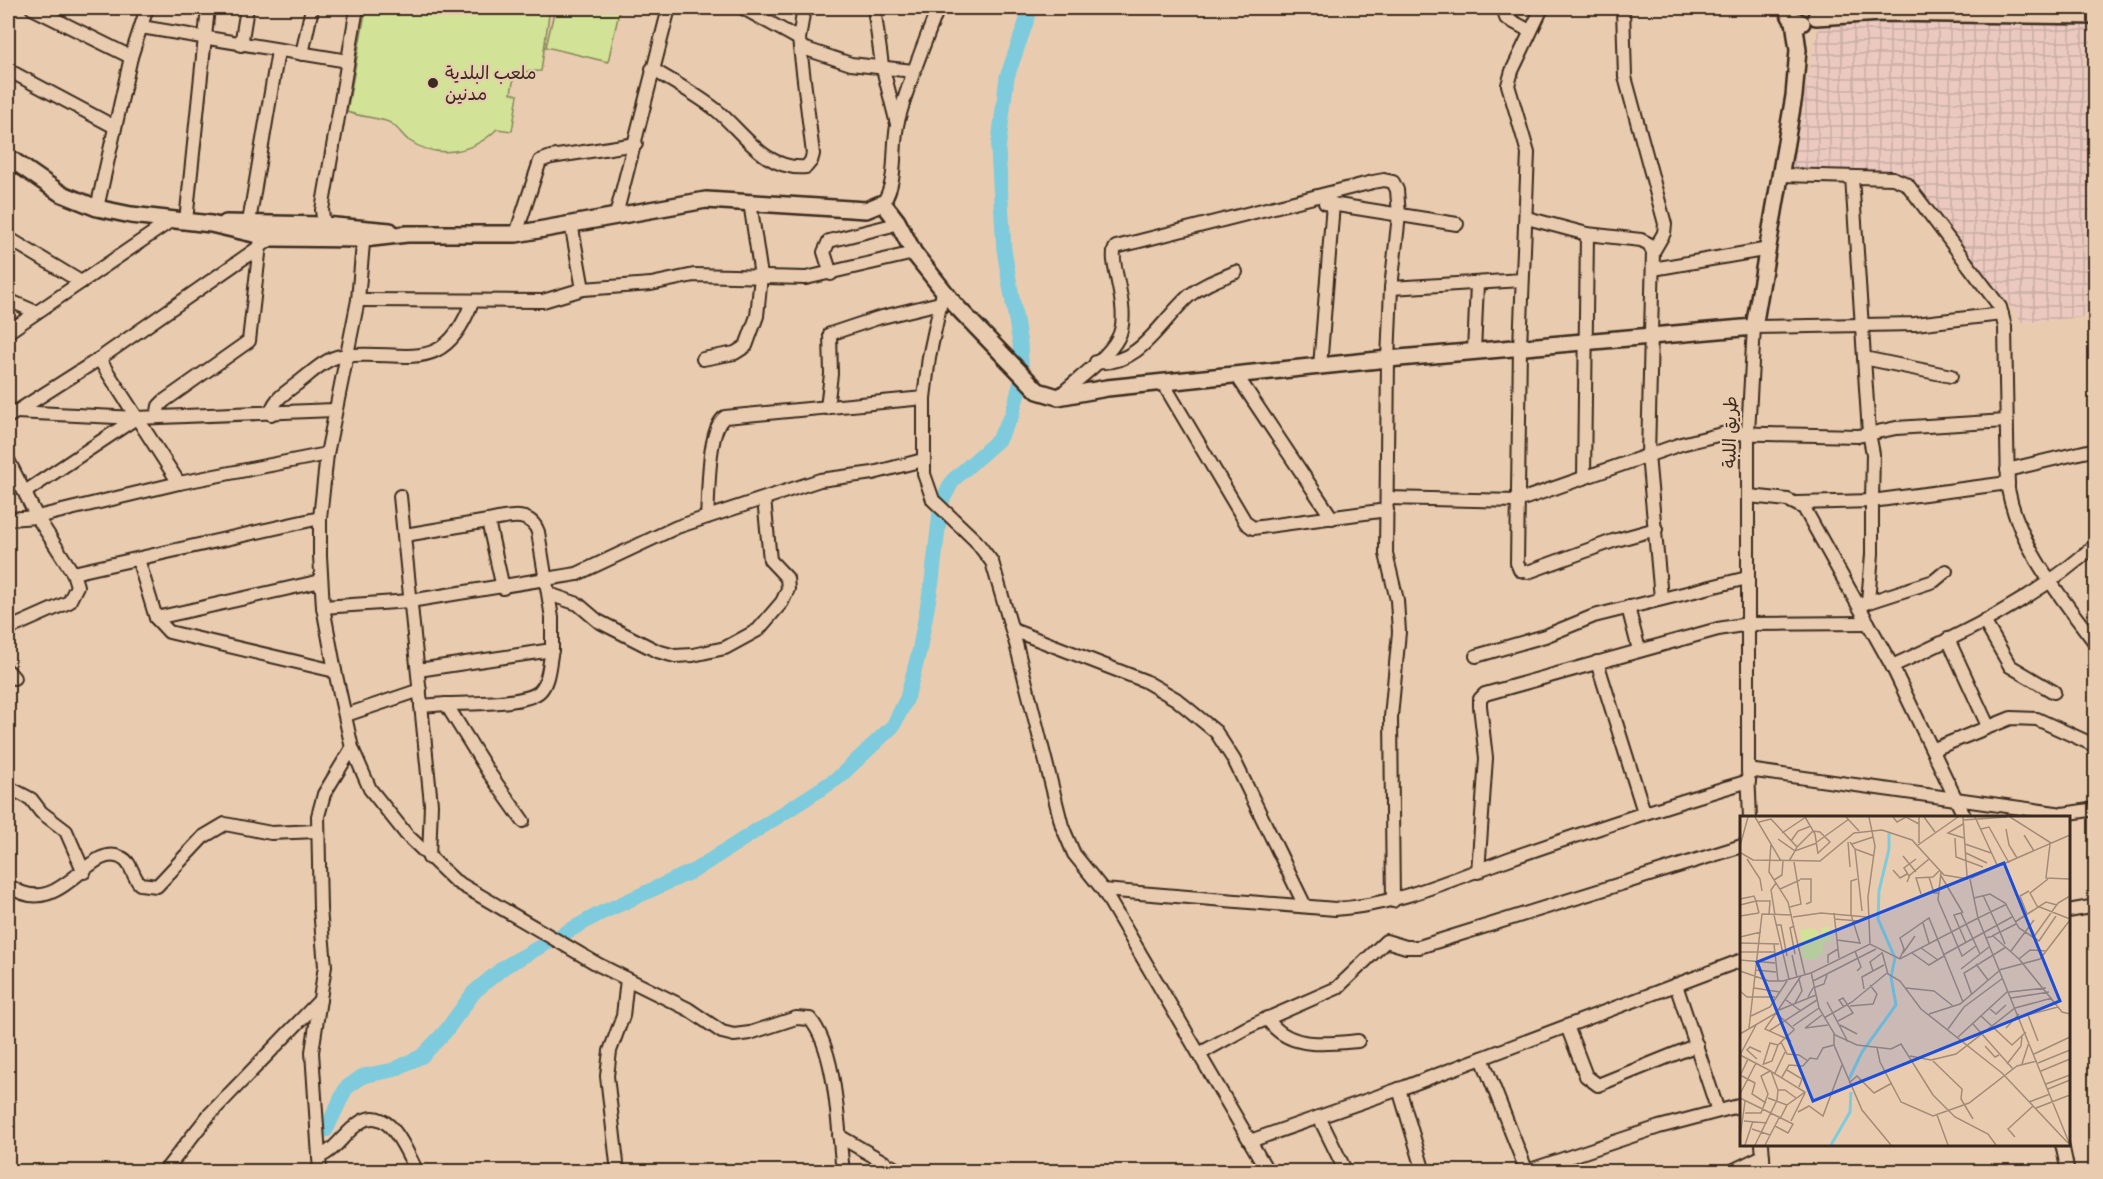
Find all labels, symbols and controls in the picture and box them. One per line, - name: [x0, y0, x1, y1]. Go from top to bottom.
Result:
- place label: ملعب البلدية مدنين: [445, 61, 536, 105]
- marker: ملعب البلدية مدنين: [426, 76, 440, 90]
- street label: طريق اللبة: [1717, 396, 1742, 468]
- inset map: [1740, 816, 2070, 1146]

